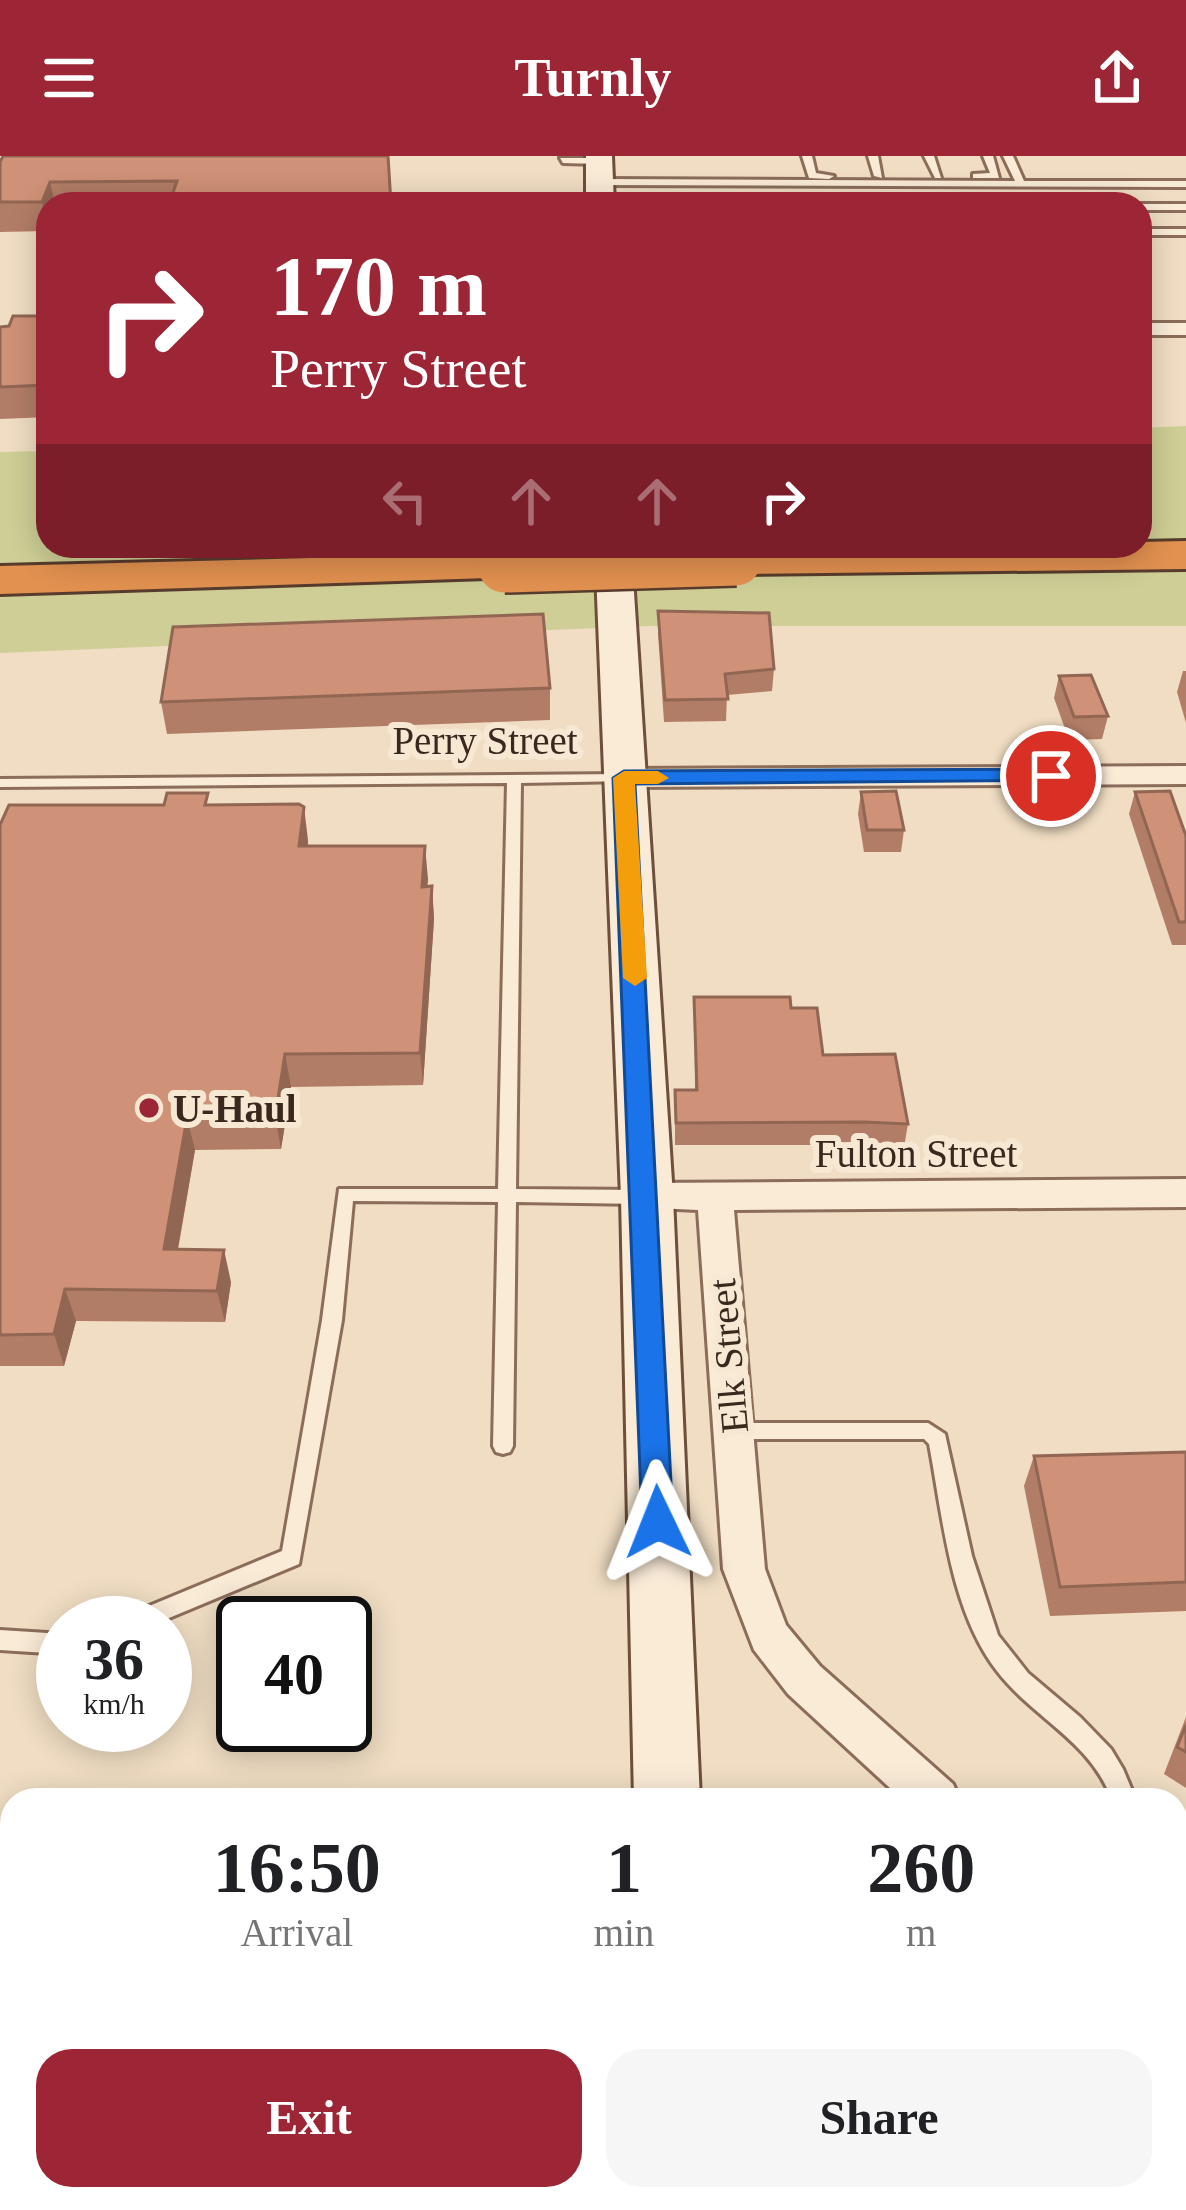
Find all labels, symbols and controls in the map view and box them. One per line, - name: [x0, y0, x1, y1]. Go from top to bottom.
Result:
- icon: menu: [36, 45, 102, 111]
- icon: share: [1084, 45, 1150, 111]
- text: Turnly: [514, 48, 672, 108]
- icon: right: [72, 240, 228, 396]
- text: 170 m: [270, 240, 487, 333]
- text: Perry Street: [270, 339, 526, 399]
- icon: left: [372, 468, 438, 534]
- icon: ahead: [498, 468, 564, 534]
- icon: ahead: [624, 468, 690, 534]
- icon: right: [750, 468, 816, 534]
- street label: Perry Street: [392, 719, 578, 763]
- pin: [1000, 725, 1102, 827]
- icon: arrive: [1018, 743, 1084, 809]
- place label: U-Haul: [173, 1087, 297, 1130]
- marker: U-Haul: [136, 1095, 162, 1121]
- street label: Fulton Street: [815, 1132, 1017, 1175]
- street label: Elk Street: [700, 1277, 756, 1435]
- position arrow: [595, 1459, 721, 1585]
- speed limit sign: 40: [216, 1596, 372, 1752]
- text: 36: [84, 1626, 144, 1692]
- text: km/h: [83, 1687, 145, 1720]
- text: 16:50: [213, 1828, 381, 1908]
- text: 1: [606, 1828, 642, 1908]
- text: 260: [867, 1828, 975, 1908]
- text: Arrival: [241, 1911, 353, 1954]
- text: min: [594, 1911, 654, 1954]
- text: m: [906, 1911, 936, 1954]
- button: Exit: [36, 2049, 582, 2187]
- button: Share: [606, 2049, 1152, 2187]

